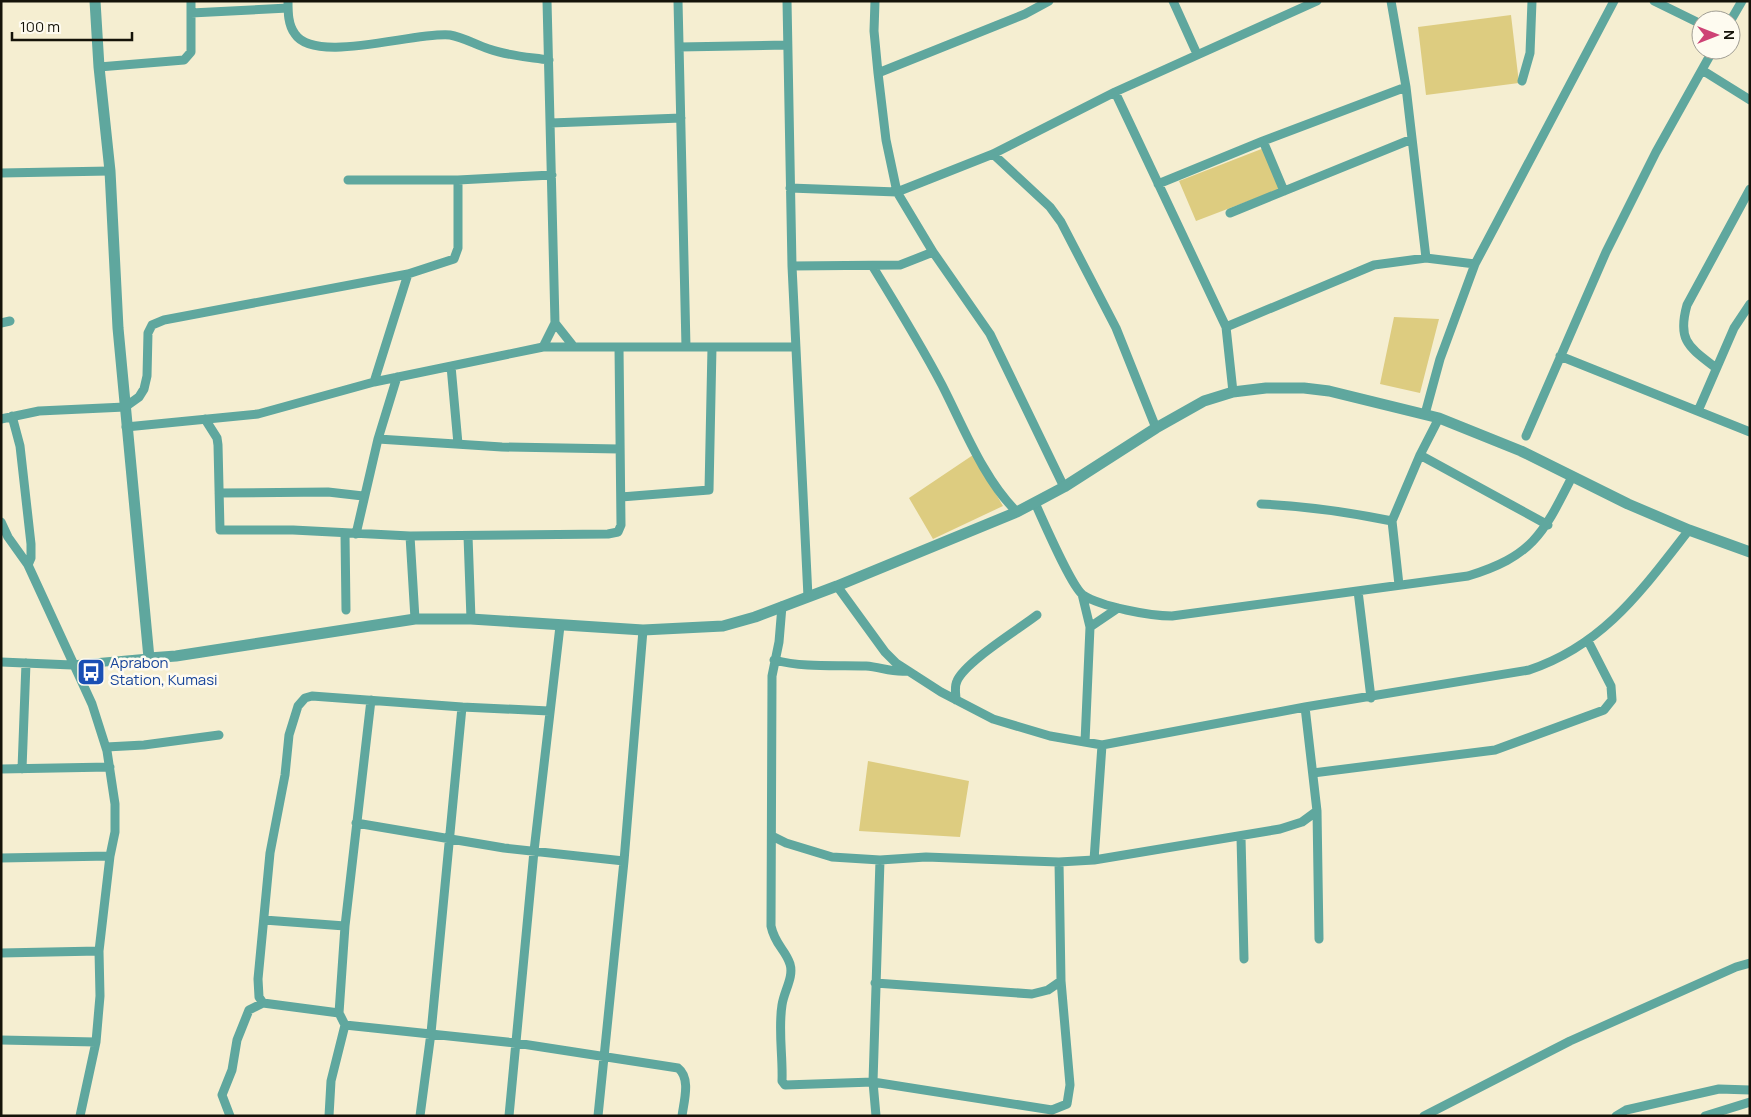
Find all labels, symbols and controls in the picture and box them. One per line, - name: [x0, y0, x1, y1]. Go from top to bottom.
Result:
- scale bar: [12, 10, 132, 42]
- north arrow: [1691, 10, 1741, 60]
- text: 100 m: [20, 16, 60, 37]
- text: N: [1720, 30, 1739, 40]
- place label: Aprabon Station, Kumasi: [110, 652, 218, 690]
- bus stop icon: Aprabon Station, Kumasi: [76, 657, 106, 687]

